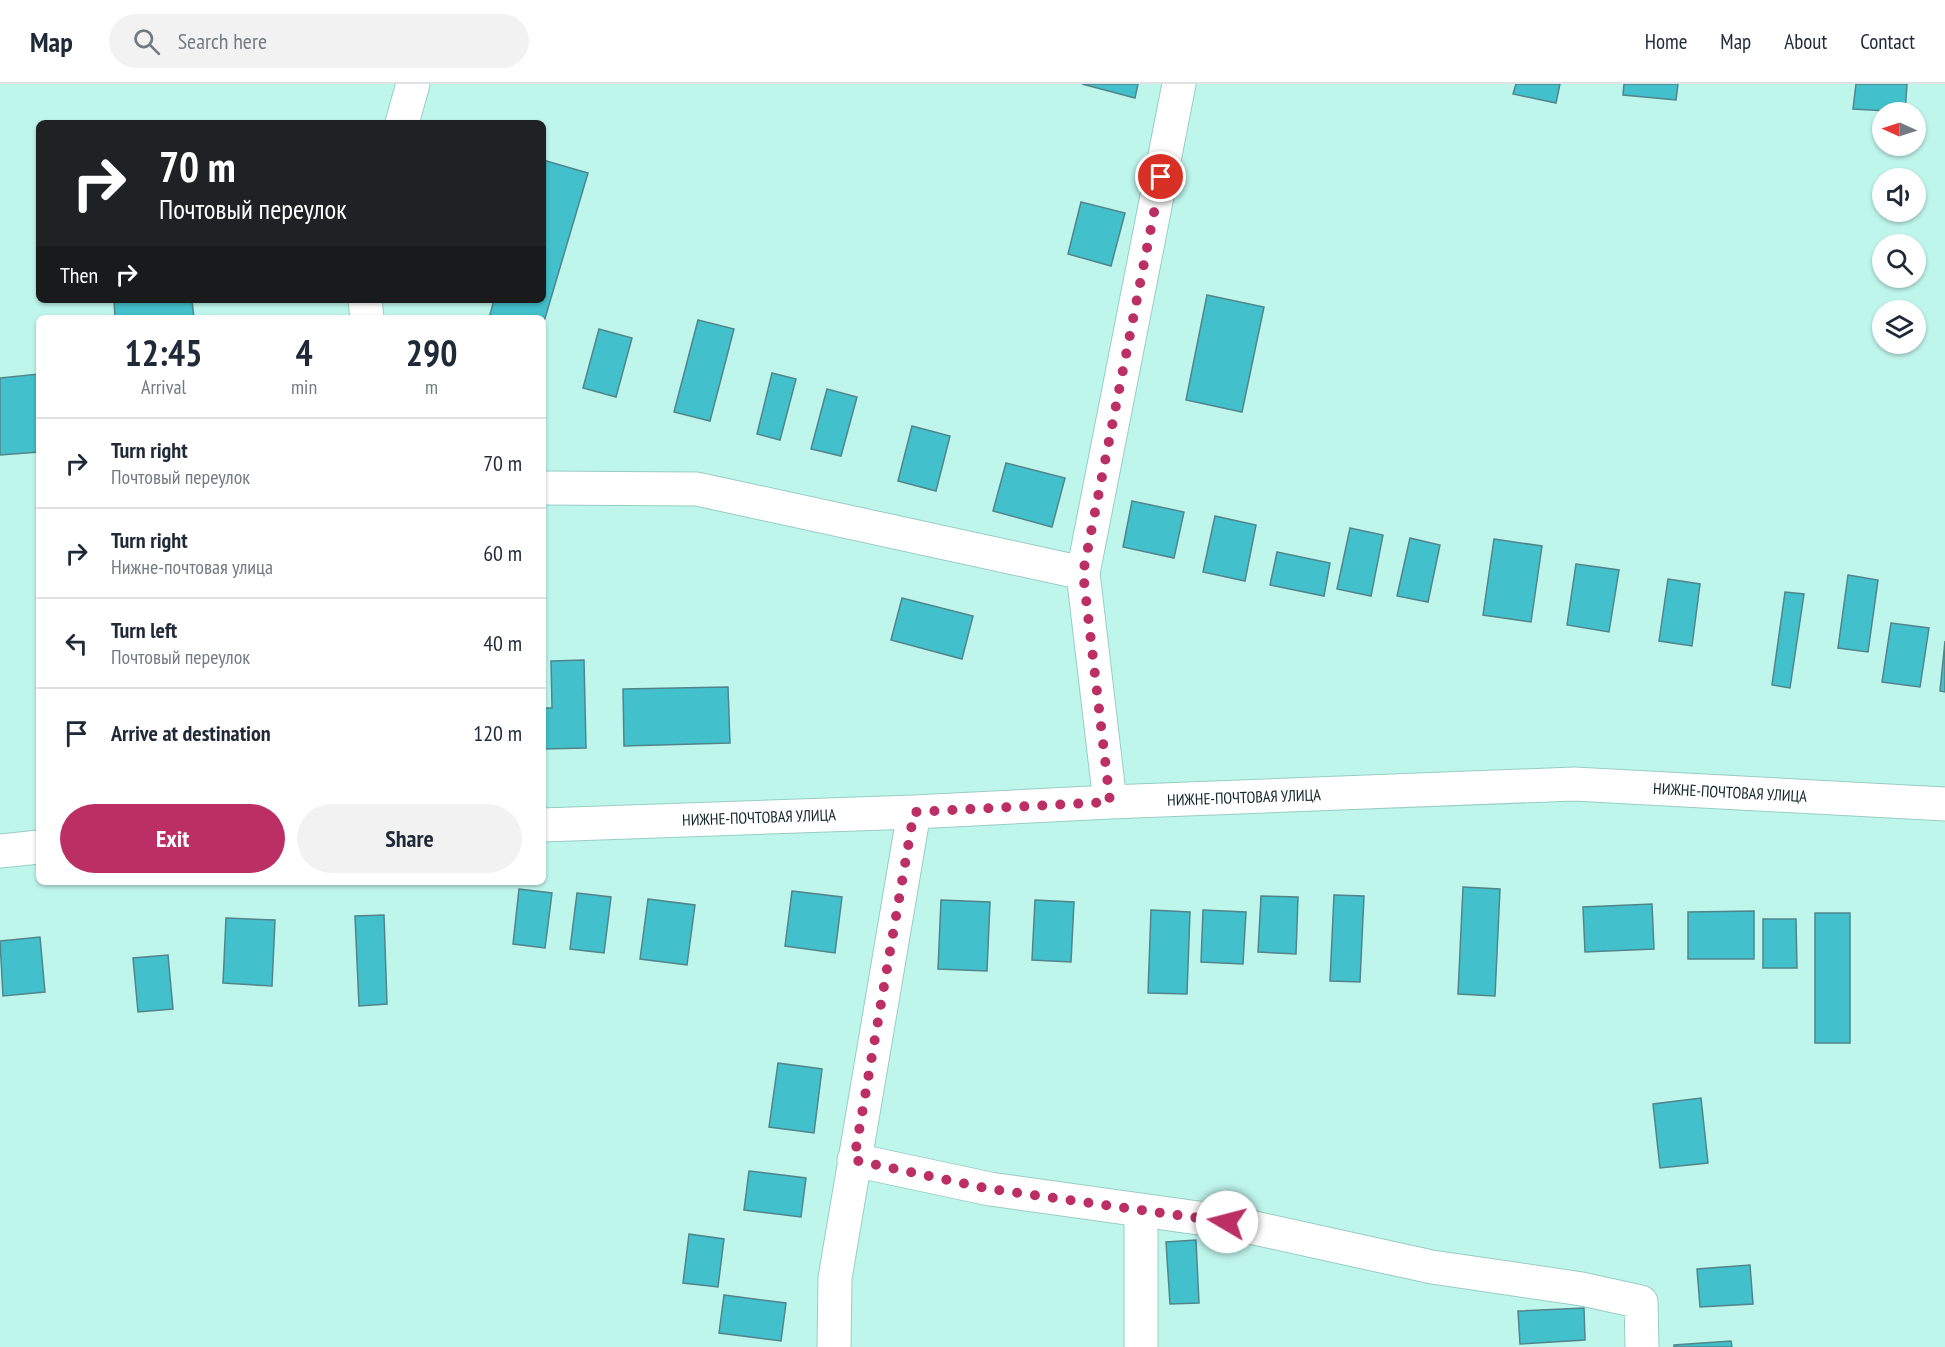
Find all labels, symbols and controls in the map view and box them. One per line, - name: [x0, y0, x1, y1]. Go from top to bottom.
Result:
- search box: [109, 14, 529, 68]
- text: Map: [30, 23, 73, 60]
- icon: search: [130, 25, 163, 58]
- text: Search here: [178, 27, 267, 55]
- text: Home: [1645, 28, 1687, 55]
- text: Map: [1720, 28, 1751, 55]
- text: About: [1784, 28, 1827, 55]
- text: Contact: [1860, 28, 1915, 55]
- north arrow: [1872, 102, 1926, 156]
- map controls: [1872, 102, 1926, 354]
- text: 70 m: [159, 139, 236, 194]
- icon: right: [60, 144, 138, 222]
- pin: [1135, 151, 1186, 202]
- icon: arrive: [1144, 160, 1177, 193]
- button: sound: [1872, 168, 1926, 222]
- text: Почтовый переулок: [159, 192, 347, 226]
- button: search: [1872, 234, 1926, 288]
- icon: right: [110, 258, 143, 291]
- text: Then: [60, 261, 98, 289]
- button: layers: [1872, 300, 1926, 354]
- text: 12:45: [125, 329, 202, 376]
- text: 4: [295, 329, 313, 376]
- text: 290: [406, 329, 457, 376]
- text: Arrival: [141, 374, 186, 400]
- text: min: [291, 374, 317, 400]
- text: m: [425, 374, 438, 400]
- text: Turn right: [111, 436, 188, 464]
- icon: right: [60, 447, 93, 480]
- text: 70 m: [483, 449, 522, 477]
- text: Почтовый переулок: [111, 464, 250, 490]
- text: Turn right: [111, 526, 188, 554]
- icon: right: [60, 537, 93, 570]
- text: 60 m: [483, 539, 522, 567]
- text: Нижне-почтовая улица: [111, 554, 273, 580]
- text: Turn left: [111, 616, 177, 644]
- icon: left: [60, 627, 93, 660]
- text: 40 m: [483, 629, 522, 657]
- text: Почтовый переулок: [111, 644, 250, 670]
- icon: arrive: [60, 717, 93, 750]
- text: Arrive at destination: [111, 719, 271, 747]
- text: 120 m: [473, 719, 522, 747]
- street label: НИЖНЕ-ПОЧТОВАЯ УЛИЦА: [1653, 778, 1808, 806]
- street label: НИЖНЕ-ПОЧТОВАЯ УЛИЦА: [1167, 784, 1322, 810]
- button: Exit: [60, 804, 285, 873]
- button: Share: [297, 804, 522, 873]
- street label: НИЖНЕ-ПОЧТОВАЯ УЛИЦА: [682, 804, 837, 830]
- position arrow: [1195, 1190, 1259, 1254]

